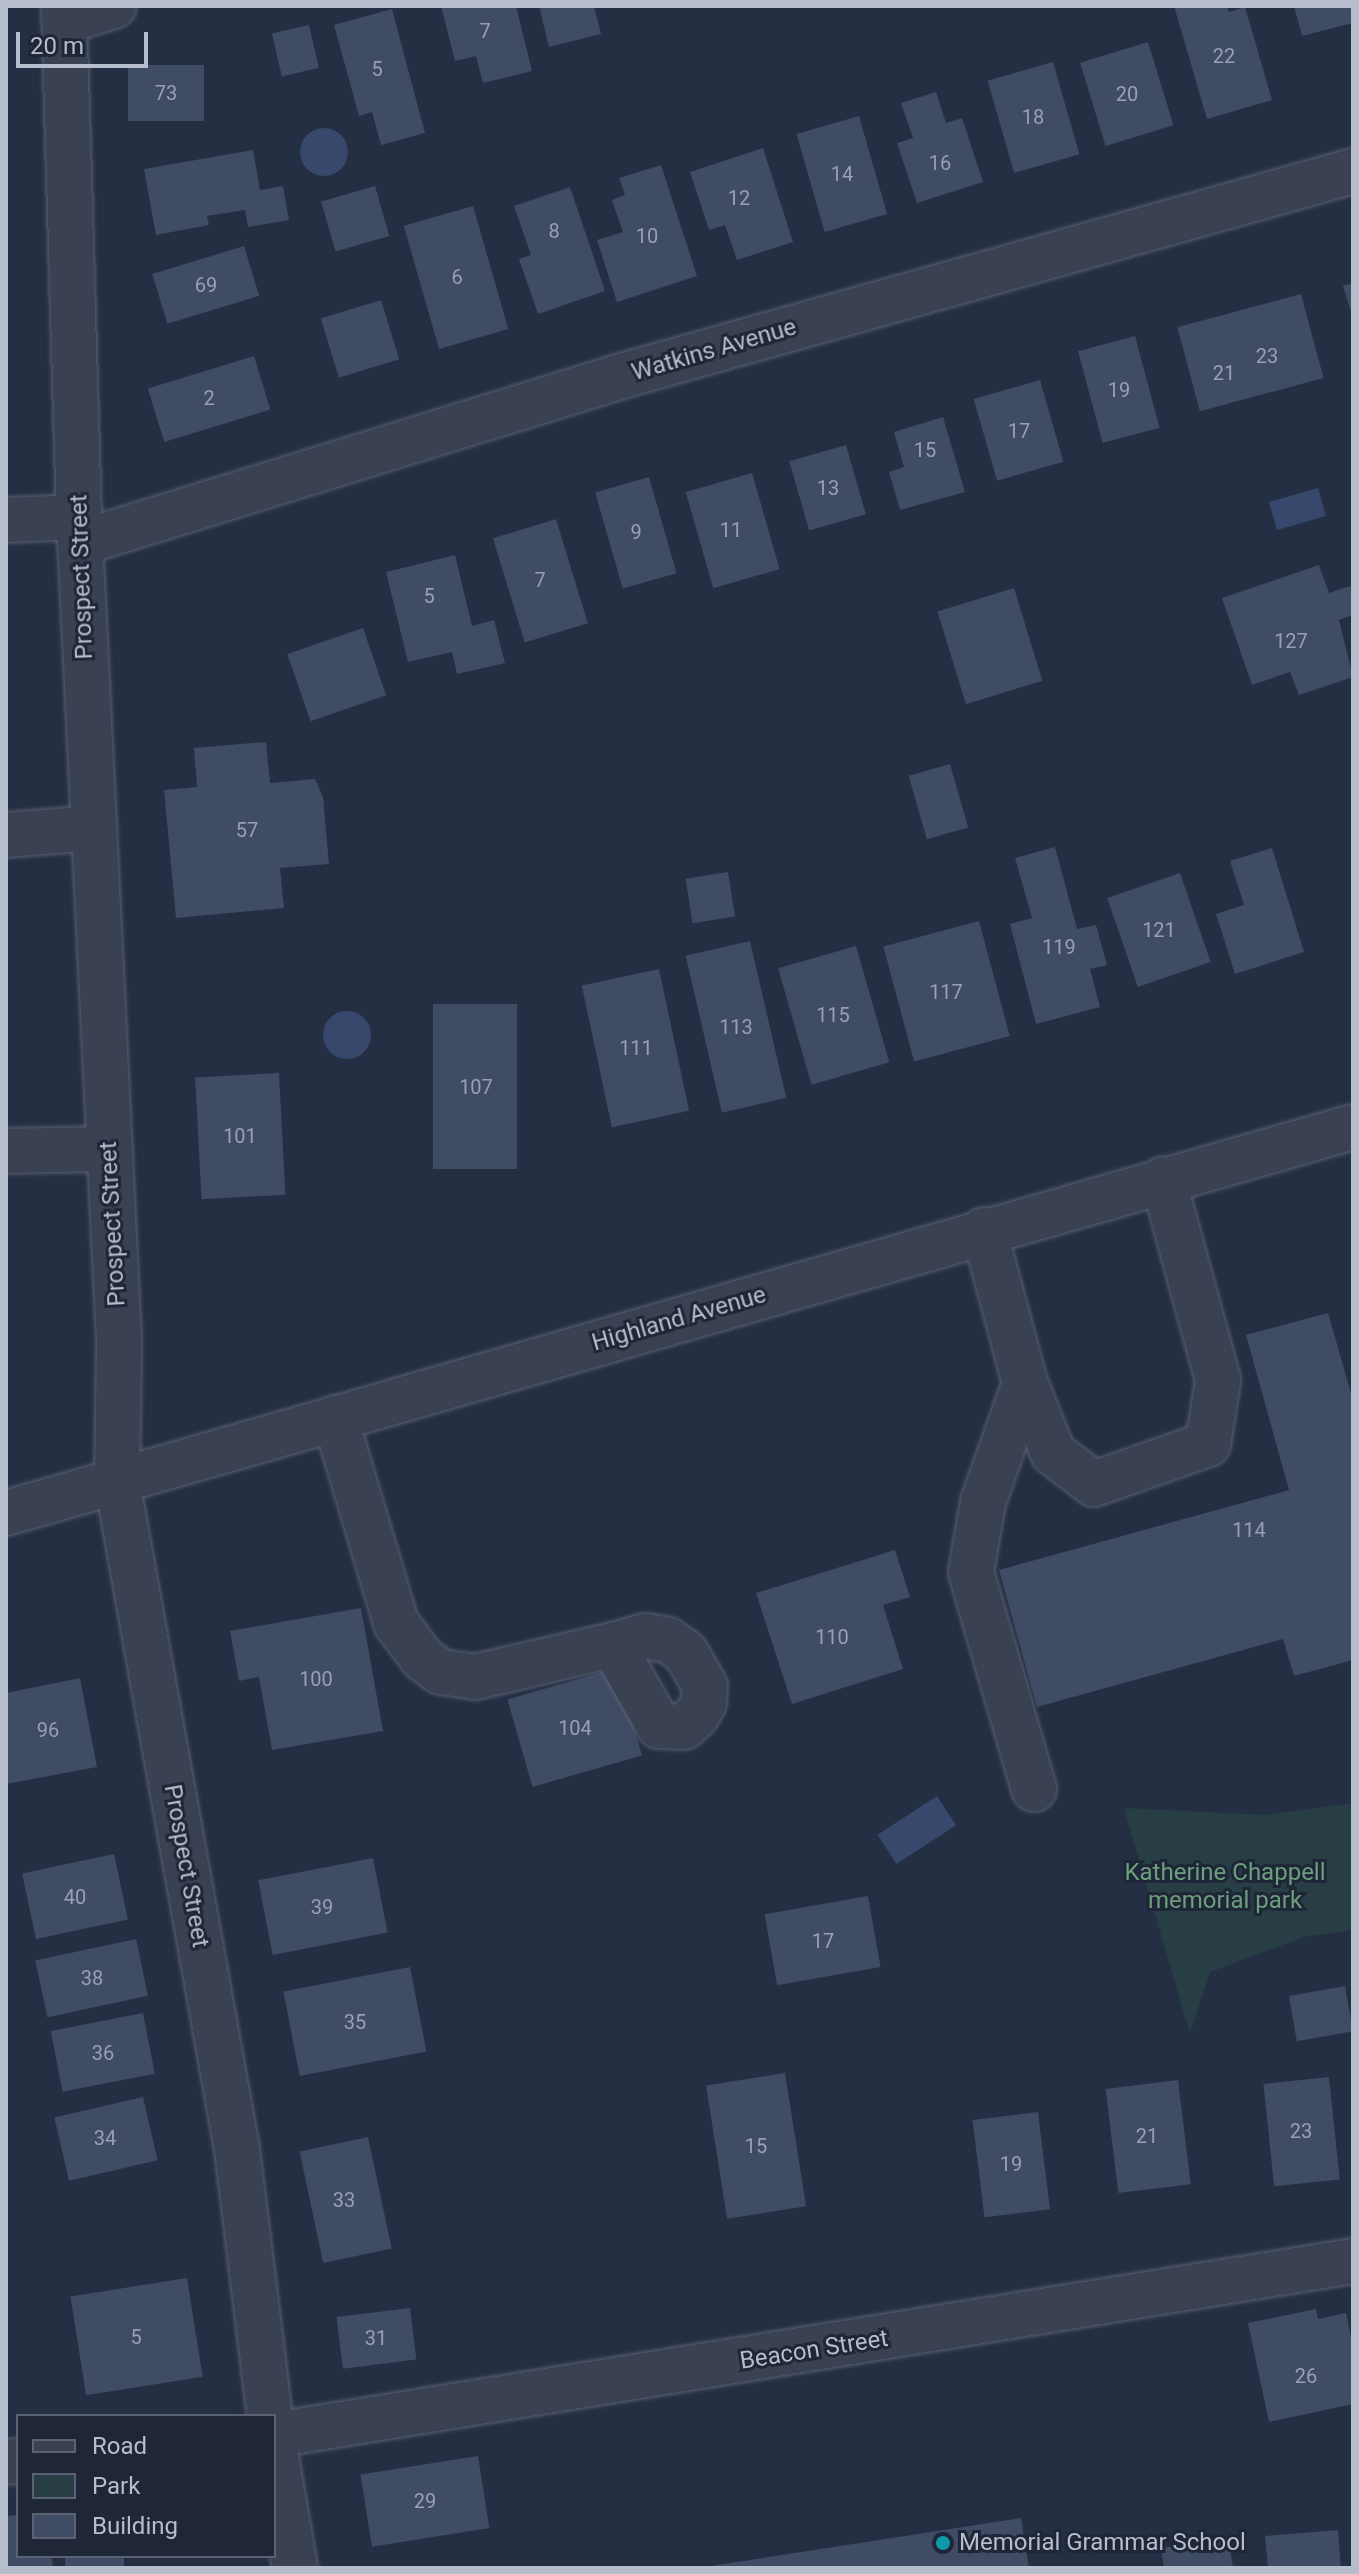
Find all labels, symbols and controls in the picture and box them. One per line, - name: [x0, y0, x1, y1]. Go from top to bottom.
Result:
- scale bar: [20, 16, 152, 66]
- house number: 7: [479, 19, 491, 43]
- text: 20 m: [30, 32, 84, 60]
- house number: 22: [1213, 44, 1235, 68]
- house number: 5: [371, 57, 383, 81]
- house number: 73: [155, 81, 177, 105]
- house number: 20: [1116, 82, 1138, 106]
- house number: 18: [1022, 105, 1044, 129]
- house number: 16: [929, 151, 951, 175]
- house number: 14: [831, 162, 853, 186]
- house number: 12: [728, 186, 750, 210]
- house number: 8: [548, 219, 560, 243]
- house number: 10: [636, 224, 658, 248]
- house number: 6: [451, 265, 463, 289]
- house number: 69: [195, 273, 217, 297]
- street label: Watkins Avenue: [628, 313, 800, 387]
- house number: 23: [1256, 344, 1278, 368]
- house number: 21: [1213, 361, 1235, 385]
- house number: 19: [1108, 378, 1130, 402]
- house number: 2: [203, 386, 215, 410]
- house number: 17: [1008, 419, 1030, 443]
- house number: 15: [914, 438, 936, 462]
- house number: 13: [817, 476, 839, 500]
- street label: Prospect Street: [65, 494, 99, 660]
- house number: 11: [720, 518, 742, 542]
- house number: 9: [630, 520, 642, 544]
- house number: 7: [534, 568, 546, 592]
- house number: 5: [423, 584, 435, 608]
- house number: 127: [1274, 629, 1308, 653]
- house number: 57: [236, 818, 258, 842]
- house number: 121: [1142, 918, 1176, 942]
- house number: 119: [1042, 935, 1076, 959]
- house number: 117: [929, 980, 963, 1004]
- house number: 115: [816, 1003, 850, 1027]
- house number: 113: [719, 1015, 753, 1039]
- house number: 111: [619, 1036, 653, 1060]
- house number: 107: [459, 1075, 493, 1099]
- house number: 101: [223, 1124, 257, 1148]
- street label: Prospect Street: [94, 1141, 132, 1307]
- street label: Highland Avenue: [589, 1280, 769, 1358]
- house number: 114: [1232, 1518, 1266, 1542]
- house number: 110: [815, 1625, 849, 1649]
- house number: 100: [299, 1667, 333, 1691]
- house number: 104: [558, 1716, 592, 1740]
- house number: 96: [37, 1718, 59, 1742]
- street label: Prospect Street: [157, 1782, 215, 1950]
- park label: Katherine Chappell memorial park: [1124, 1859, 1326, 1915]
- house number: 40: [64, 1885, 86, 1909]
- house number: 39: [311, 1895, 333, 1919]
- house number: 17: [812, 1929, 834, 1953]
- house number: 38: [81, 1966, 103, 1990]
- house number: 35: [344, 2010, 366, 2034]
- house number: 36: [92, 2041, 114, 2065]
- house number: 23: [1290, 2119, 1312, 2143]
- house number: 21: [1136, 2124, 1158, 2148]
- house number: 34: [94, 2126, 116, 2150]
- house number: 15: [745, 2134, 767, 2158]
- house number: 19: [1000, 2152, 1022, 2176]
- house number: 33: [333, 2188, 355, 2212]
- street label: Beacon Street: [738, 2324, 890, 2376]
- house number: 5: [130, 2325, 142, 2349]
- house number: 31: [365, 2326, 387, 2350]
- house number: 26: [1295, 2364, 1317, 2388]
- legend: [16, 2414, 276, 2558]
- text: Road: [92, 2432, 147, 2460]
- text: Park: [92, 2472, 140, 2500]
- house number: 29: [414, 2489, 436, 2513]
- text: Building: [92, 2512, 178, 2540]
- place label: Memorial Grammar School: [959, 2529, 1246, 2557]
- marker: Memorial Grammar School: [934, 2534, 952, 2552]

